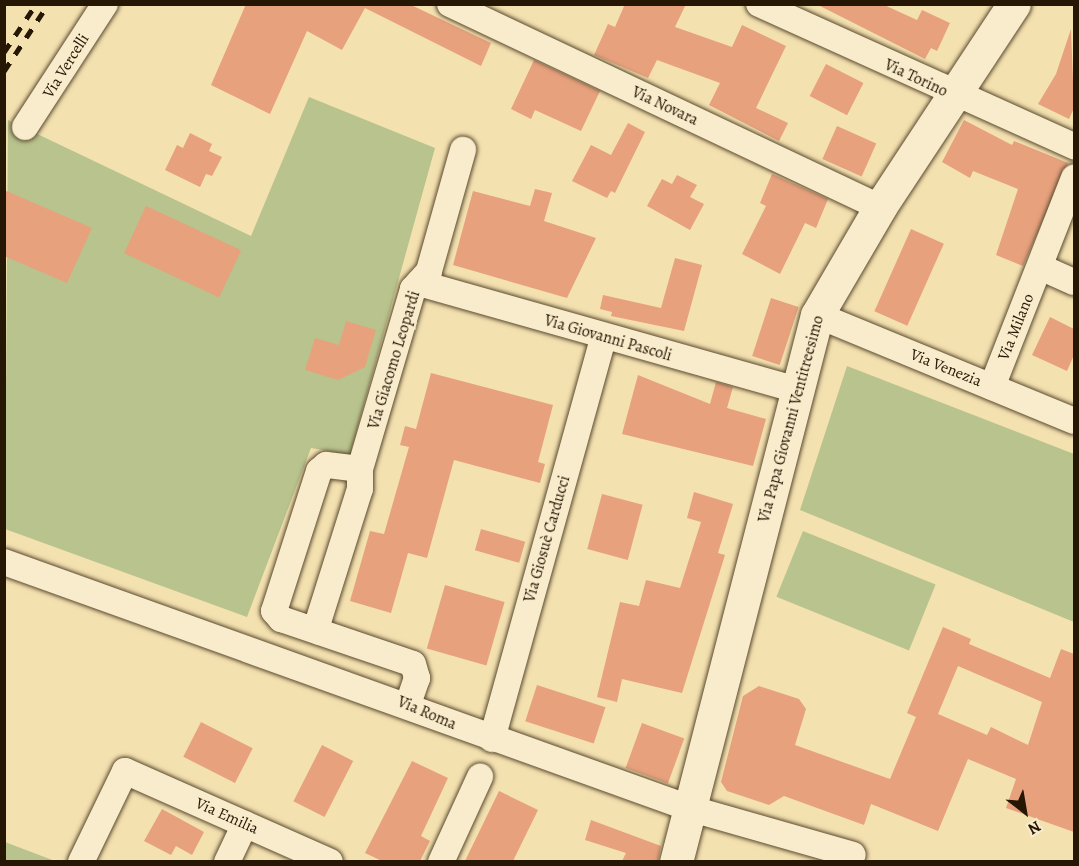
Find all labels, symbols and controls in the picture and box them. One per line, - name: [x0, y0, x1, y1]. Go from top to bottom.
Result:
- street label: Via Vercelli: [39, 30, 93, 102]
- street label: Via Torino: [881, 55, 951, 101]
- street label: Via Novara: [629, 82, 701, 130]
- street label: Via Giacomo Leopardi: [364, 288, 424, 432]
- street label: Via Milano: [994, 291, 1038, 363]
- street label: Via Giovanni Pascoli: [542, 311, 674, 365]
- street label: Via Papa Giovanni Ventitreesimo: [754, 313, 828, 525]
- street label: Via Venezia: [908, 345, 984, 391]
- street label: Via Giosuè Carducci: [520, 473, 574, 605]
- street label: Via Roma: [395, 692, 459, 734]
- north arrow: [995, 782, 1055, 842]
- street label: Via Emilia: [193, 794, 261, 838]
- text: N: [1024, 815, 1045, 840]

